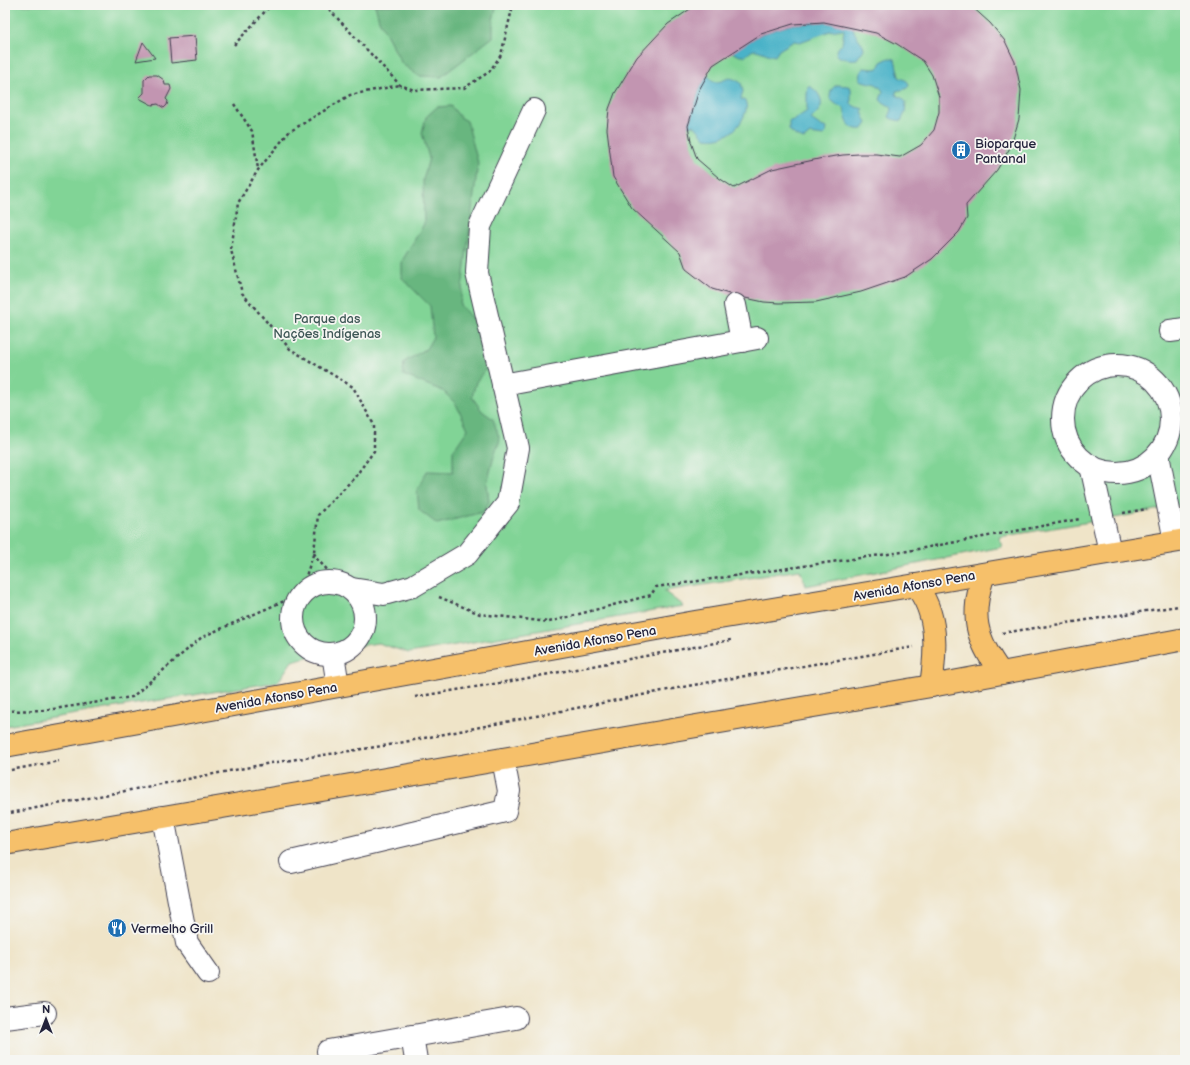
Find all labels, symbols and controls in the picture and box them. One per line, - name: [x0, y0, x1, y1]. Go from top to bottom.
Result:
- place label: Bioparque Pantanal: [975, 136, 1036, 167]
- building icon: Bioparque Pantanal: [950, 139, 972, 161]
- park label: Parque das Nações Indígenas: [273, 311, 381, 342]
- street label: Avenida Afonso Pena: [852, 567, 976, 605]
- street label: Avenida Afonso Pena: [533, 622, 657, 660]
- street label: Avenida Afonso Pena: [214, 679, 338, 717]
- restaurant icon: Vermelho Grill: [106, 917, 128, 939]
- place label: Vermelho Grill: [131, 921, 213, 937]
- north arrow: [26, 999, 66, 1039]
- text: N: [42, 1003, 50, 1016]

